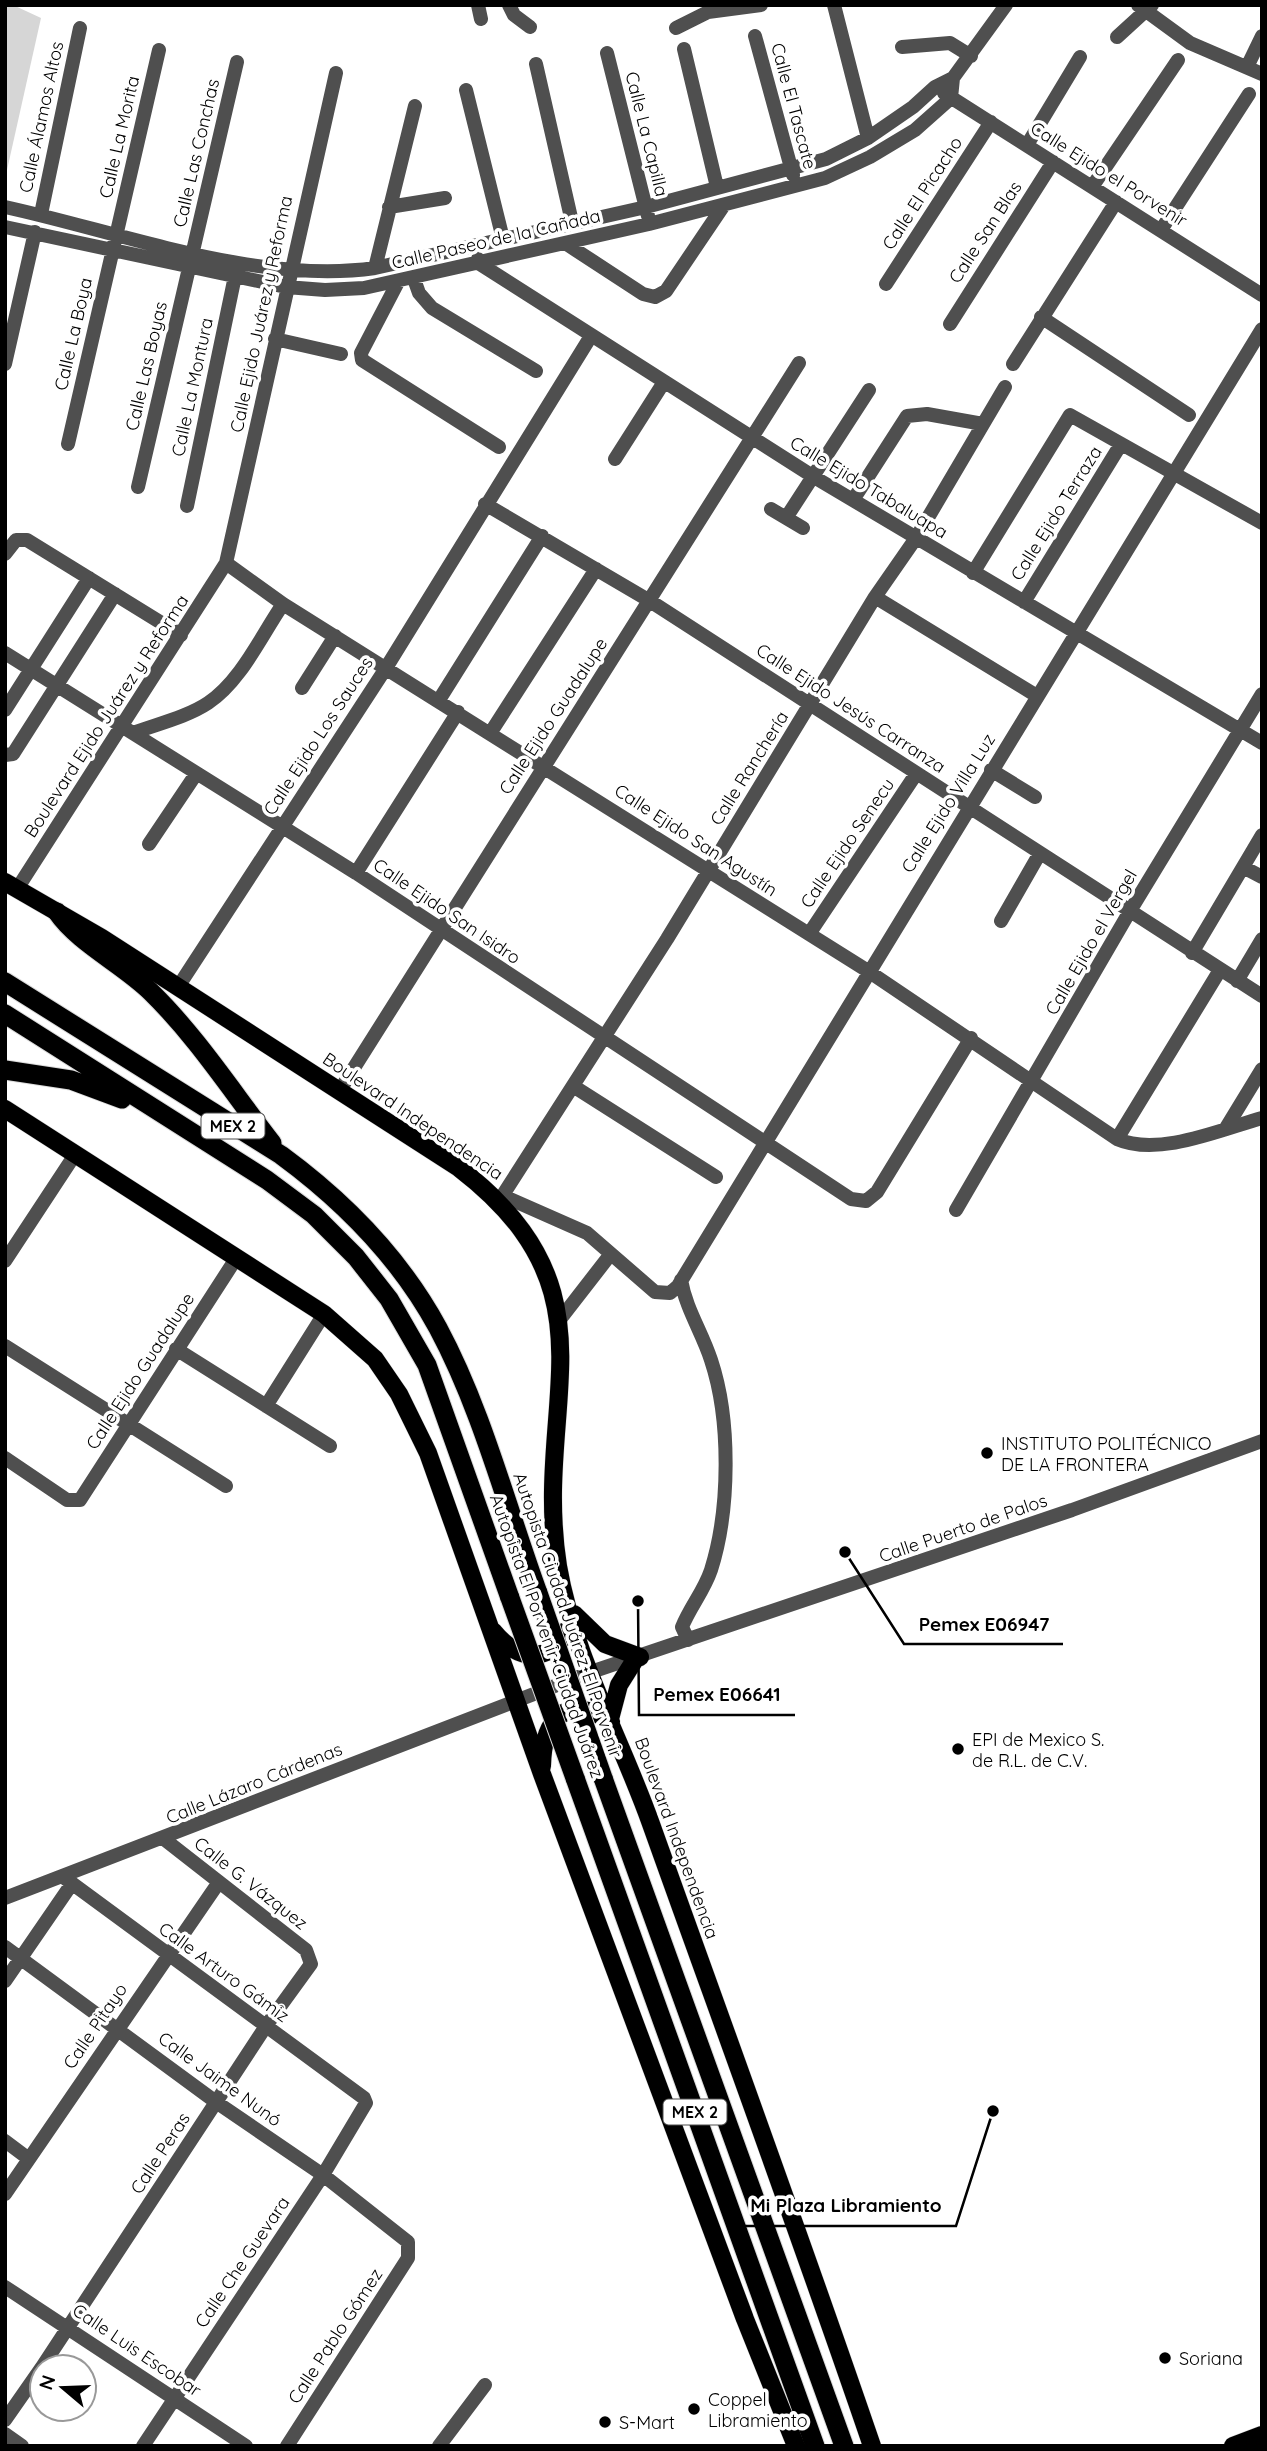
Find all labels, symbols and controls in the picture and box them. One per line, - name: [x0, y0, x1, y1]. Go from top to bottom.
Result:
- street label: Calle Álamos Altos: [14, 39, 68, 195]
- street label: Calle El Tascate: [766, 40, 822, 172]
- street label: Calle La Capilla: [620, 69, 674, 199]
- street label: Calle La Morita: [94, 74, 144, 200]
- street label: Calle Las Conchas: [168, 77, 224, 229]
- street label: Calle Ejido el Porvenir: [1026, 116, 1192, 232]
- street label: Calle El Picacho: [877, 132, 967, 254]
- street label: Calle San Blas: [943, 177, 1027, 287]
- street label: Calle Ejido Juárez y Reforma: [225, 194, 297, 434]
- street label: Calle Paseo de la Cañada: [389, 204, 603, 274]
- street label: Calle La Boya: [49, 275, 97, 393]
- street label: Calle Las Boyas: [120, 299, 172, 433]
- street label: Calle La Montura: [166, 315, 218, 459]
- street label: Calle Ejido Tabaluapa: [786, 431, 952, 543]
- street label: Calle Ejido Terraza: [1005, 441, 1107, 585]
- street label: Boulevard Ejido Juárez y Reforma: [19, 590, 193, 842]
- street label: Calle Ejido Guadalupe: [494, 633, 612, 799]
- street label: Calle Ejido Jesús Carranza: [752, 638, 950, 778]
- street label: Calle Ejido Los Sauces: [258, 652, 378, 820]
- street label: Calle Ranchería: [705, 706, 793, 830]
- street label: Calle Ejido Villa Luz: [896, 729, 1000, 877]
- street label: Calle Ejido Senecu: [795, 774, 899, 912]
- street label: Calle Ejido San Agustín: [610, 779, 782, 901]
- street label: Calle Ejido San Isidro: [369, 853, 525, 969]
- street label: Calle Ejido el Vergel: [1040, 865, 1142, 1019]
- street label: Boulevard Independencia: [318, 1047, 508, 1185]
- road number: MEX 2: [202, 1114, 264, 1138]
- street label: Calle Ejido Guadalupe: [81, 1288, 199, 1454]
- place label: INSTITUTO POLITÉCNICO DE LA FRONTERA: [1001, 1432, 1212, 1476]
- marker: INSTITUTO POLITÉCNICO DE LA FRONTERA: [979, 1445, 995, 1461]
- street label: Autopista Ciudad Juárez-El Porvenir: [508, 1469, 628, 1761]
- street label: Calle Puerto de Palos: [876, 1488, 1050, 1568]
- street label: Autopista El Porvenir-Ciudad Juárez: [485, 1491, 609, 1781]
- callout: Pemex E06947: [904, 1604, 1063, 1644]
- text: Pemex E06947: [919, 1612, 1049, 1636]
- callout: Pemex E06641: [639, 1675, 795, 1715]
- text: Pemex E06641: [653, 1682, 781, 1706]
- place label: EPI de Mexico S. de R.L. de C.V.: [972, 1728, 1104, 1772]
- street label: Boulevard Independencia: [630, 1734, 724, 1942]
- street label: Calle Lázaro Cárdenas: [162, 1737, 346, 1829]
- marker: EPI de Mexico S. de R.L. de C.V.: [950, 1741, 966, 1757]
- street label: Calle G. Vázquez: [190, 1832, 312, 1934]
- street label: Calle Arturo Gámiz: [154, 1917, 294, 2027]
- street label: Calle Pitayo: [58, 1979, 132, 2073]
- street label: Calle Jaime Nunó: [154, 2026, 286, 2132]
- road number: MEX 2: [664, 2100, 726, 2124]
- street label: Calle Peras: [125, 2108, 195, 2198]
- callout: Mi Plaza Libramiento: [736, 2186, 956, 2226]
- street label: Calle Che Guevara: [189, 2192, 295, 2332]
- text: Mi Plaza Libramiento: [750, 2193, 942, 2217]
- street label: Calle Pablo Gómez: [283, 2264, 387, 2408]
- street label: Calle Luis Escobar: [68, 2298, 206, 2402]
- place label: Soriana: [1179, 2347, 1243, 2370]
- marker: Soriana: [1157, 2350, 1173, 2366]
- north arrow: [28, 2353, 98, 2423]
- text: N: [33, 2372, 61, 2393]
- place label: Coppel Libramiento: [708, 2388, 808, 2432]
- marker: Coppel Libramiento: [686, 2401, 702, 2417]
- place label: S-Mart: [619, 2411, 675, 2434]
- marker: S-Mart: [597, 2414, 613, 2430]

